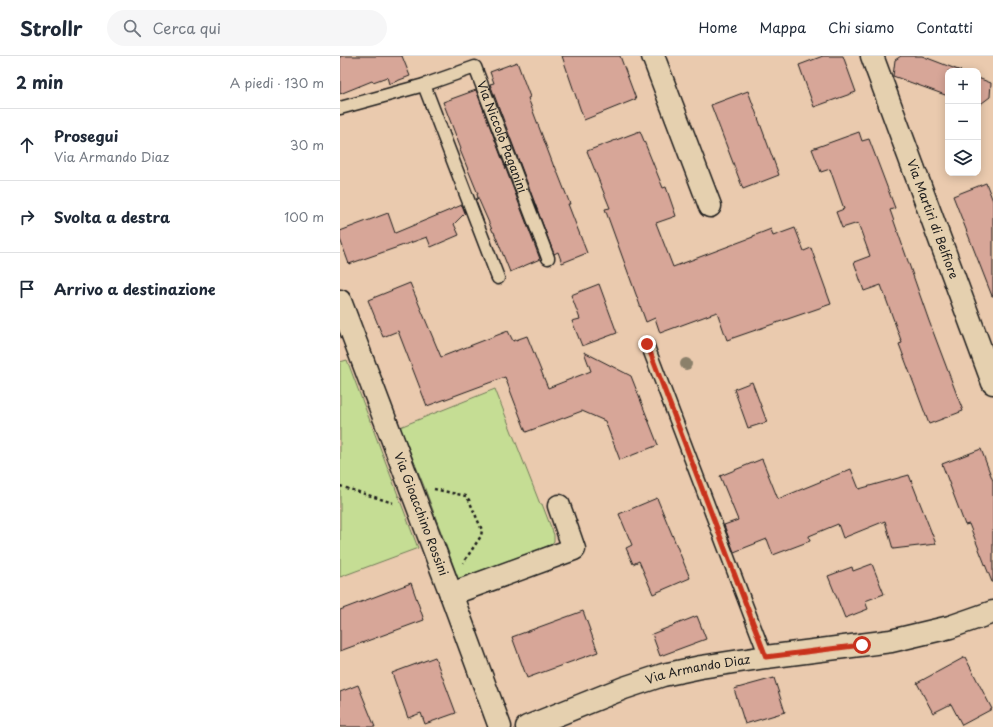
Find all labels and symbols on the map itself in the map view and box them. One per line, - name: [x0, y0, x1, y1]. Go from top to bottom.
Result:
- street label: Via Niccolò Paganini: [473, 78, 532, 195]
- street label: Via Martiri di Belfiore: [903, 156, 964, 281]
- route end: [638, 335, 656, 353]
- street label: Via Gioacchino Rossini: [390, 450, 453, 578]
- route start: [853, 636, 871, 654]
- street label: Via Armando Diaz: [643, 650, 752, 688]

